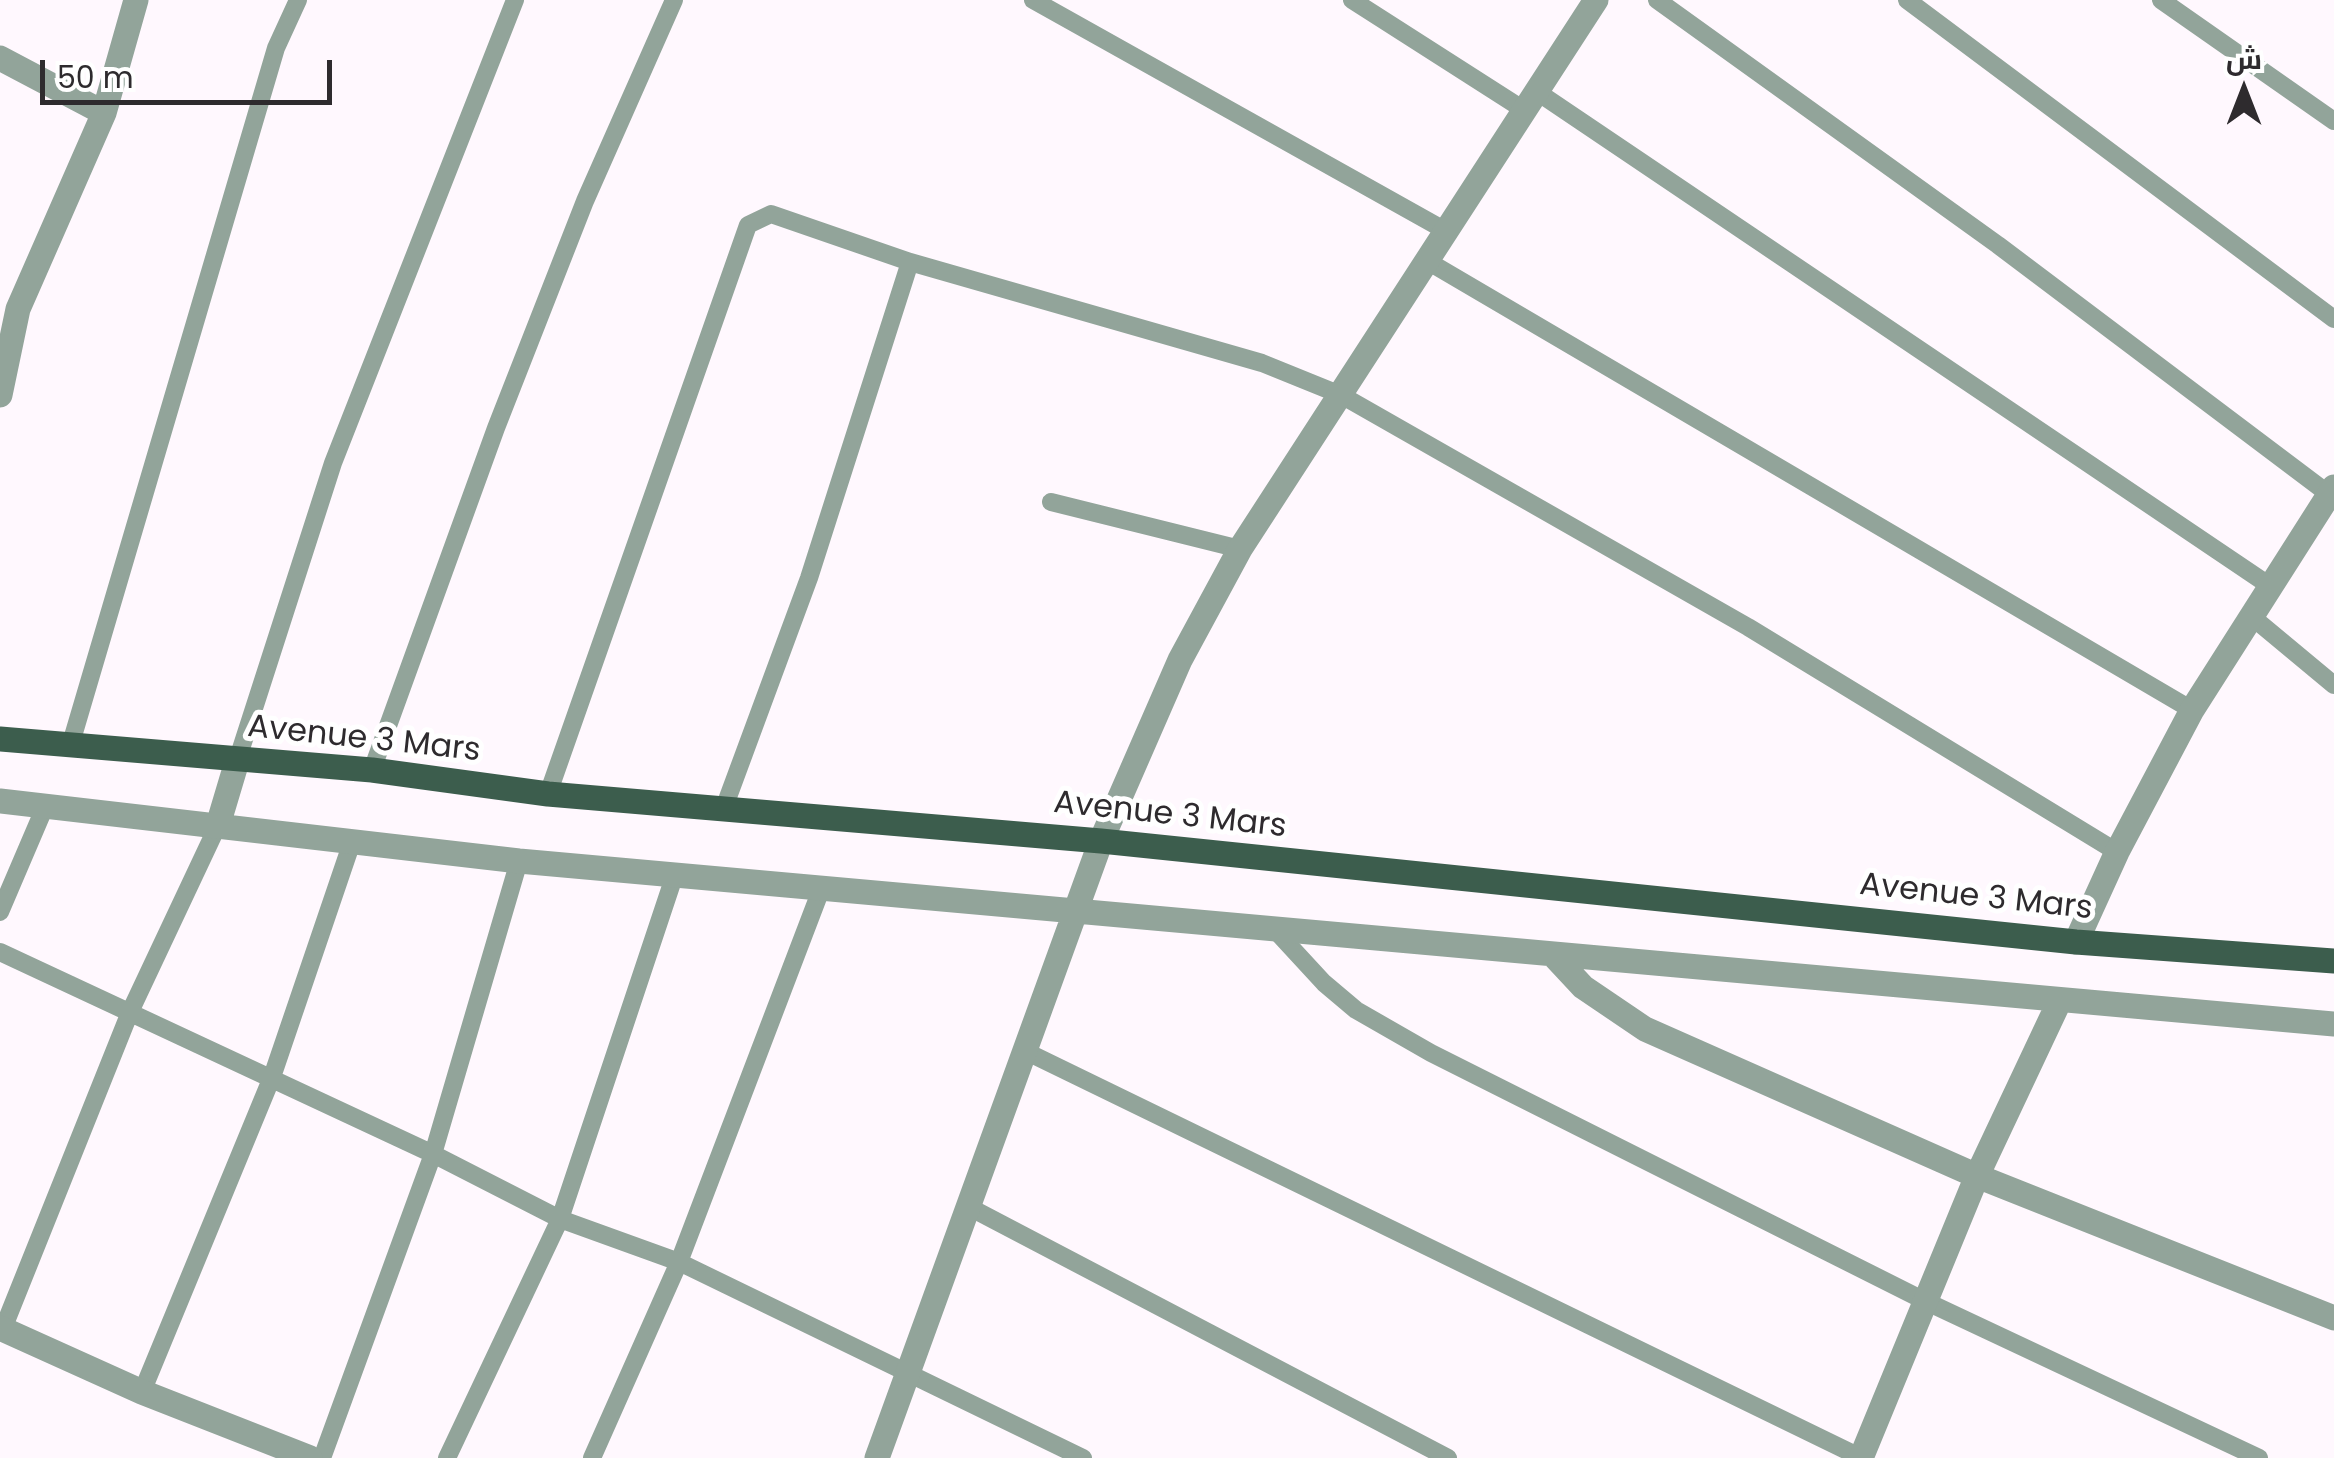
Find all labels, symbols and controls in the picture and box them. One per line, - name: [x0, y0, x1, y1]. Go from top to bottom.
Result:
- scale bar: [45, 40, 338, 102]
- north arrow: [2194, 40, 2294, 140]
- text: ش: [2226, 40, 2262, 79]
- text: 50 m: [57, 56, 134, 99]
- street label: Avenue 3 Mars: [246, 709, 482, 771]
- street label: Avenue 3 Mars: [1052, 785, 1288, 847]
- street label: Avenue 3 Mars: [1858, 867, 2094, 929]

